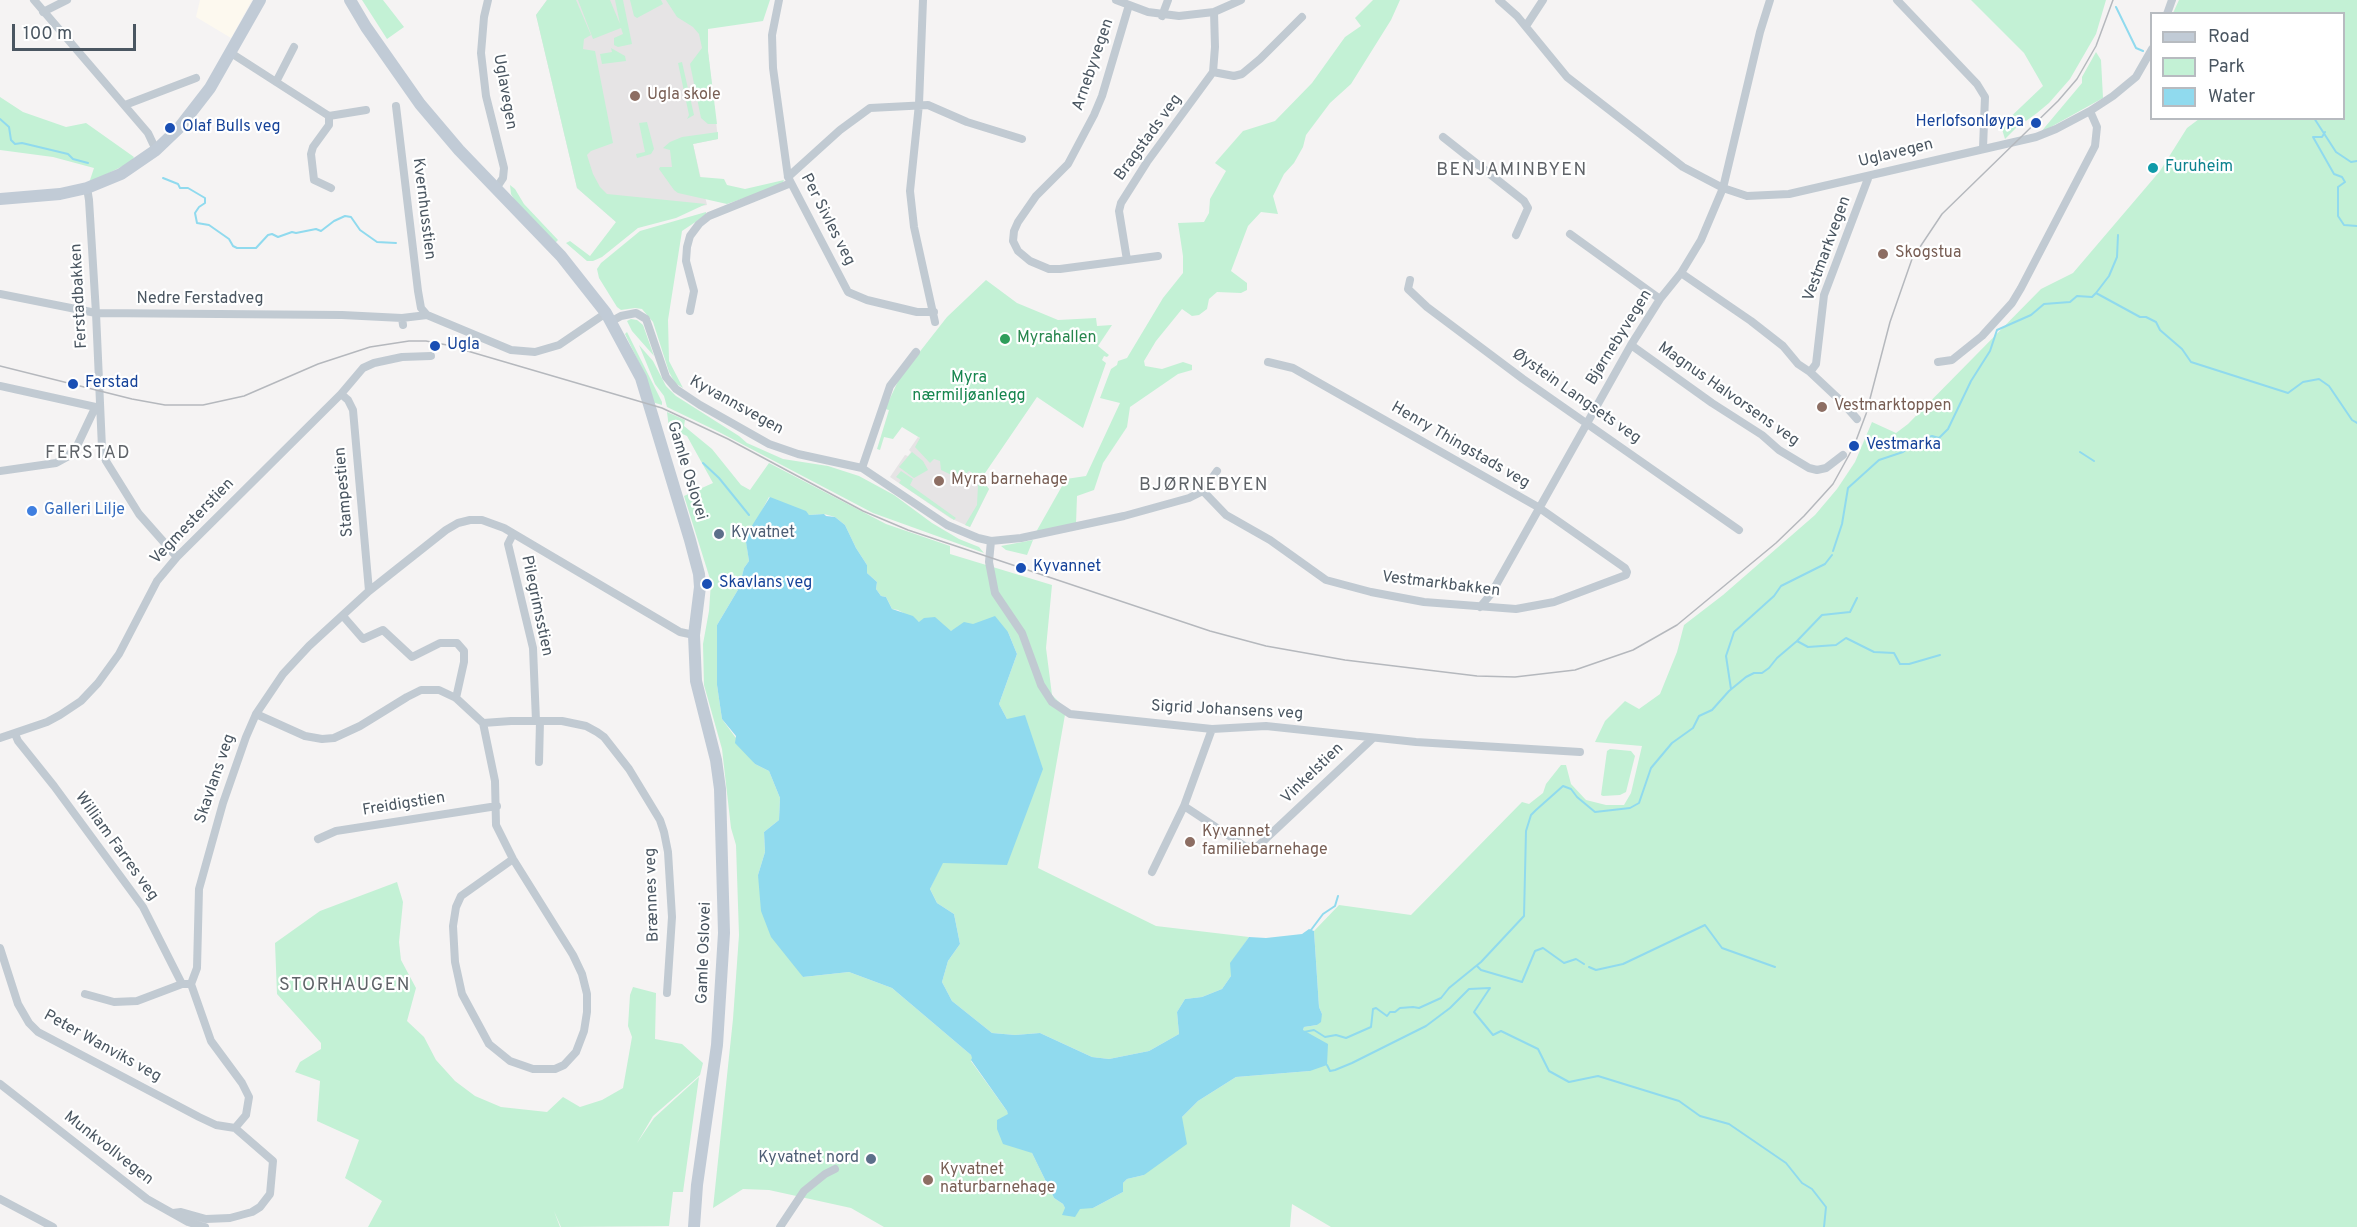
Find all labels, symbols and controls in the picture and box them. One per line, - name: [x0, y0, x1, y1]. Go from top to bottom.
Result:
- scale bar: [15, 12, 140, 50]
- legend: [2150, 12, 2345, 120]
- street label: Arnebyvegen: [1069, 16, 1119, 114]
- text: 100 m: [23, 23, 72, 46]
- text: Road: [2208, 26, 2250, 49]
- street label: Uglavegen: [488, 53, 520, 131]
- text: Park: [2208, 56, 2245, 79]
- place label: Ugla skole: [647, 86, 721, 106]
- text: Water: [2208, 86, 2255, 109]
- marker: Ugla skole: [628, 89, 642, 103]
- street label: Bragstads veg: [1111, 91, 1187, 185]
- place label: Herlofsonløypa: [1915, 113, 2024, 133]
- marker: Herlofsonløypa: [2029, 116, 2043, 130]
- place label: Olaf Bulls veg: [182, 118, 281, 138]
- marker: Olaf Bulls veg: [163, 121, 177, 135]
- street label: Uglavegen: [1857, 135, 1935, 173]
- street label: Kvernhusstien: [407, 157, 439, 261]
- place label: Furuheim: [2165, 158, 2233, 178]
- district label: BENJAMINBYEN: [1436, 160, 1588, 182]
- marker: Furuheim: [2146, 161, 2160, 175]
- street label: Per Sivles veg: [796, 171, 858, 269]
- street label: Vestmarkvegen: [1800, 194, 1856, 304]
- street label: Ferstadbakken: [68, 243, 92, 349]
- place label: Skogstua: [1895, 244, 1961, 264]
- marker: Skogstua: [1876, 247, 1890, 261]
- street label: Bjørnebyvegen: [1583, 287, 1657, 389]
- street label: Nedre Ferstadveg: [137, 290, 263, 310]
- place label: Myrahallen: [1017, 329, 1096, 349]
- marker: Myrahallen: [998, 332, 1012, 346]
- place label: Ugla: [447, 336, 480, 356]
- marker: Ugla: [428, 339, 442, 353]
- street label: Magnus Halvorsens veg: [1654, 339, 1802, 451]
- street label: Øystein Langsets veg: [1508, 345, 1644, 449]
- park label: Myra nærmiljøanlegg: [912, 369, 1026, 407]
- street label: Kyvannsvegen: [686, 372, 786, 440]
- place label: Ferstad: [85, 374, 138, 394]
- marker: Ferstad: [66, 377, 80, 391]
- place label: Vestmarktoppen: [1834, 397, 1952, 417]
- street label: Henry Thingstads veg: [1387, 399, 1533, 493]
- marker: Vestmarktoppen: [1815, 400, 1829, 414]
- street label: Gamle Oslovei: [662, 419, 710, 523]
- place label: Vestmarka: [1866, 436, 1941, 456]
- marker: Vestmarka: [1847, 439, 1861, 453]
- district label: FERSTAD: [45, 443, 131, 465]
- street label: Stampestien: [331, 446, 359, 538]
- place label: Myra barnehage: [951, 471, 1068, 491]
- marker: Myra barnehage: [932, 474, 946, 488]
- street label: Vegmesterstien: [147, 475, 239, 569]
- district label: BJØRNEBYEN: [1139, 475, 1269, 497]
- place label: Galleri Lilje: [44, 501, 125, 521]
- marker: Galleri Lilje: [25, 504, 39, 518]
- place label: Kyvatnet: [731, 524, 795, 544]
- marker: Kyvatnet: [712, 527, 726, 541]
- street label: Pilegrimsstien: [516, 554, 556, 658]
- place label: Kyvannet: [1033, 558, 1101, 578]
- marker: Kyvannet: [1014, 561, 1028, 575]
- street label: Vestmarkbakken: [1381, 568, 1501, 602]
- place label: Skavlans veg: [719, 574, 812, 594]
- marker: Skavlans veg: [700, 577, 714, 591]
- street label: Sigrid Johansens veg: [1150, 697, 1304, 725]
- street label: Skavlans veg: [192, 732, 240, 826]
- street label: Vinkelstien: [1278, 740, 1348, 808]
- street label: William Farres veg: [70, 789, 162, 905]
- street label: Freidigstien: [361, 789, 447, 821]
- place label: Kyvannet familiebarnehage: [1202, 823, 1328, 861]
- marker: Kyvannet familiebarnehage: [1183, 835, 1197, 849]
- street label: Brænnes veg: [642, 847, 664, 943]
- street label: Gamle Oslovei: [694, 902, 716, 1004]
- district label: STORHAUGEN: [279, 975, 411, 997]
- street label: Peter Wanviks veg: [40, 1007, 164, 1087]
- street label: Munkvollvegen: [59, 1108, 157, 1190]
- place label: Kyvatnet nord: [758, 1149, 859, 1169]
- marker: Kyvatnet nord: [864, 1152, 878, 1166]
- place label: Kyvatnet naturbarnehage: [940, 1161, 1055, 1199]
- marker: Kyvatnet naturbarnehage: [921, 1173, 935, 1187]

